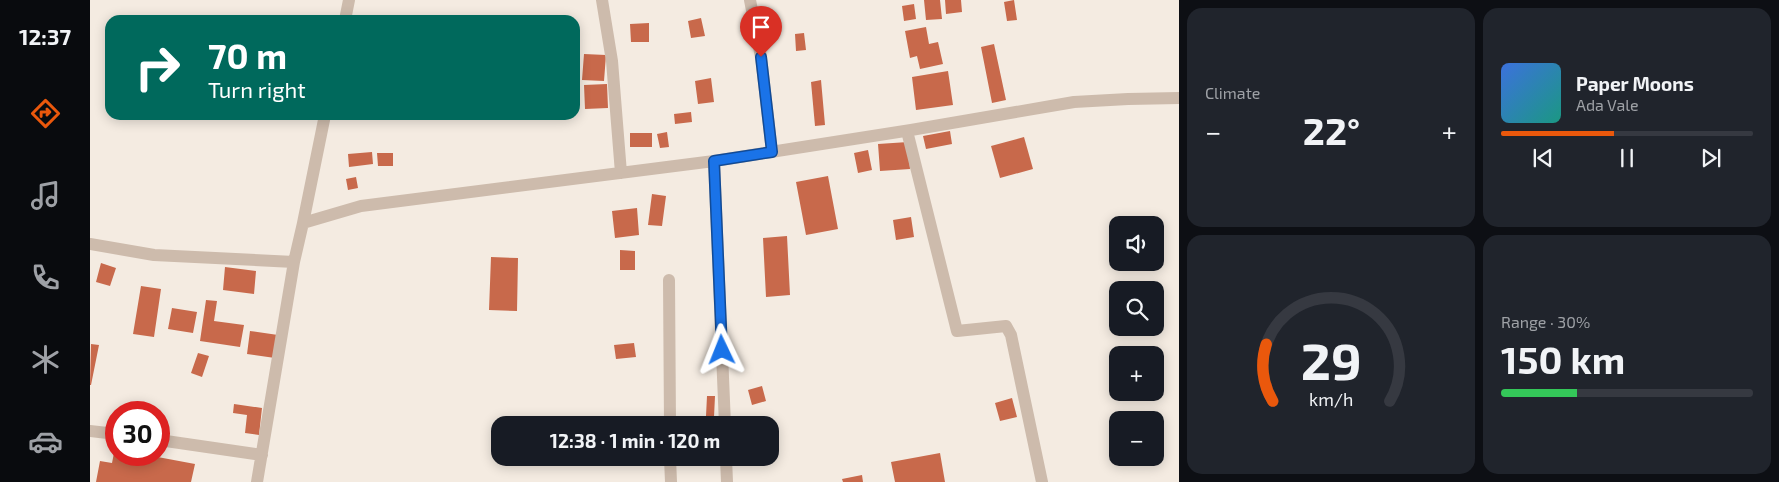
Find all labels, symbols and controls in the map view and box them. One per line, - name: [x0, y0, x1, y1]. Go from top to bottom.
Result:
- pin: [740, 6, 782, 57]
- icon: arrive: [747, 13, 775, 41]
- text: 12:37: [19, 23, 71, 49]
- text: 70 m: [208, 34, 287, 76]
- icon: right: [125, 35, 190, 100]
- text: Paper Moons: [1576, 72, 1694, 95]
- text: Turn right: [208, 76, 306, 102]
- text: Climate: [1205, 83, 1260, 102]
- text: Ada Vale: [1576, 95, 1639, 114]
- icon: directions: [28, 96, 63, 131]
- text: 22°: [1303, 107, 1360, 153]
- text: −: [1205, 114, 1221, 148]
- text: +: [1442, 114, 1457, 148]
- icon: previous: [1529, 144, 1557, 172]
- icon: pause: [1613, 144, 1641, 172]
- icon: next: [1697, 144, 1725, 172]
- icon: music: [28, 178, 63, 213]
- map controls: [1109, 216, 1164, 466]
- button: sound: [1109, 216, 1164, 271]
- icon: phone: [28, 260, 63, 295]
- button: search: [1109, 281, 1164, 336]
- text: Range · 30%: [1501, 312, 1590, 331]
- position arrow: [695, 323, 747, 375]
- text: 29: [1301, 328, 1361, 390]
- text: 150 km: [1501, 336, 1625, 382]
- icon: climate: [28, 342, 63, 377]
- button: +: [1109, 346, 1164, 401]
- text: km/h: [1309, 388, 1353, 410]
- speed limit sign: 30: [105, 401, 170, 466]
- button: −: [1109, 411, 1164, 466]
- icon: car: [28, 424, 63, 459]
- text: 12:38 · 1 min · 120 m: [550, 429, 720, 452]

